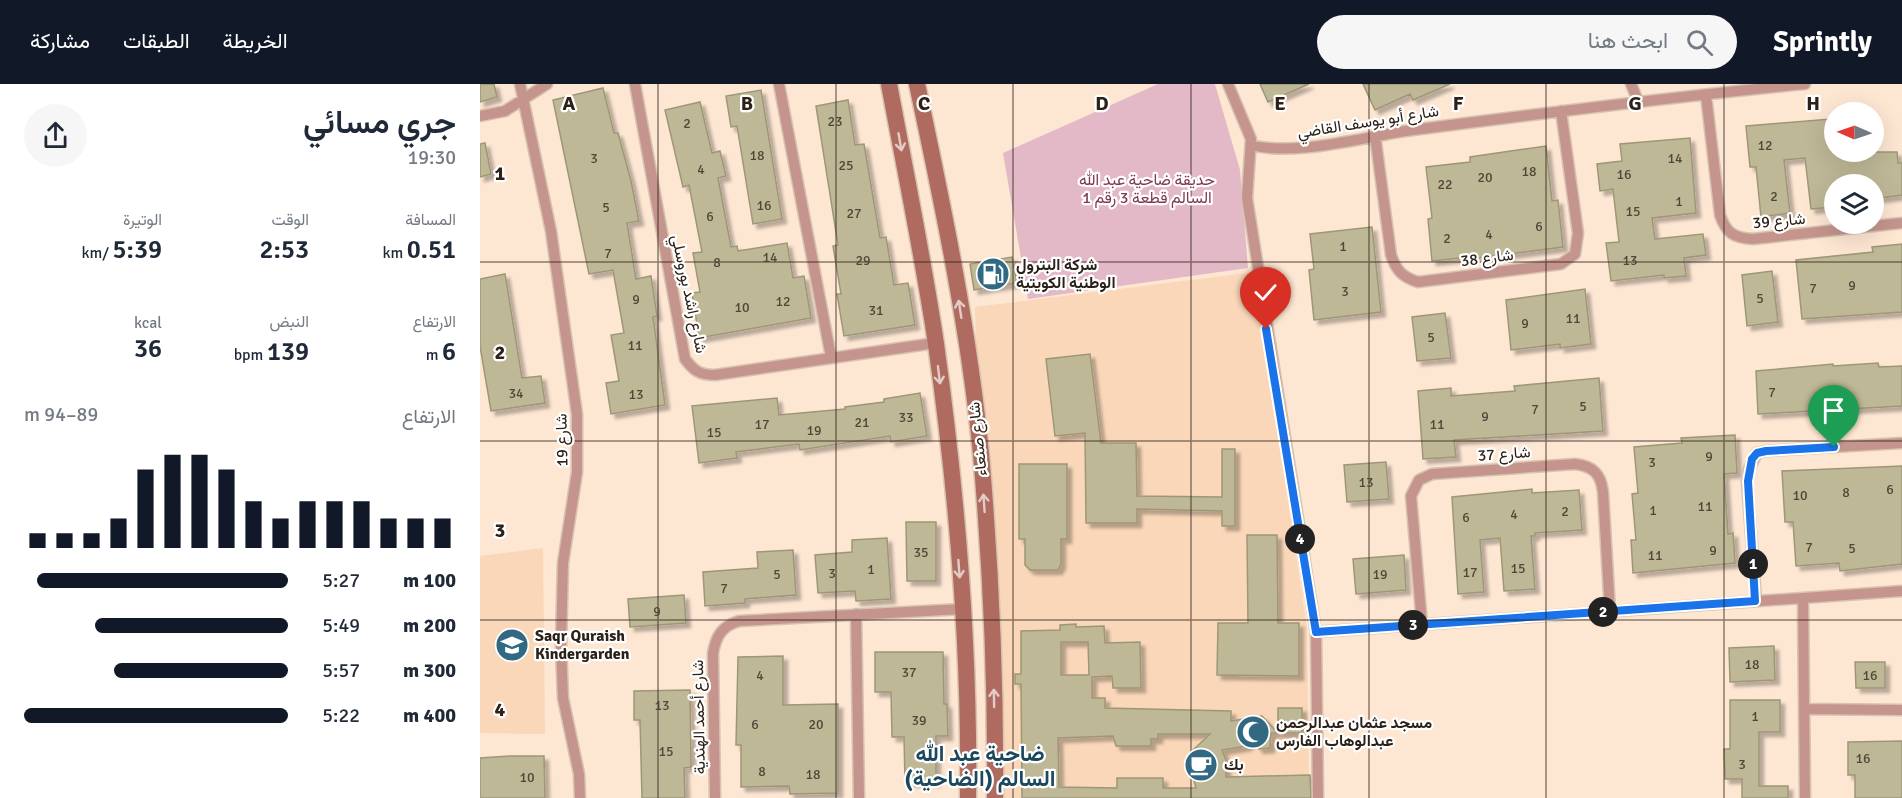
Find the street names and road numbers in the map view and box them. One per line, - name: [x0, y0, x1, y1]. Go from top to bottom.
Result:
- street label: شارع أبو يوسف القاضي: [1296, 101, 1441, 146]
- street label: شارع 39: [1752, 209, 1806, 234]
- street label: شارع راشد بوروسلي: [664, 233, 711, 356]
- street label: شارع 38: [1459, 245, 1515, 272]
- street label: شارع صنعاء: [964, 401, 993, 477]
- street label: شارع 19: [552, 413, 573, 467]
- street label: شارع 37: [1477, 442, 1531, 467]
- street label: شارع أحمد الهندية: [688, 659, 711, 775]

